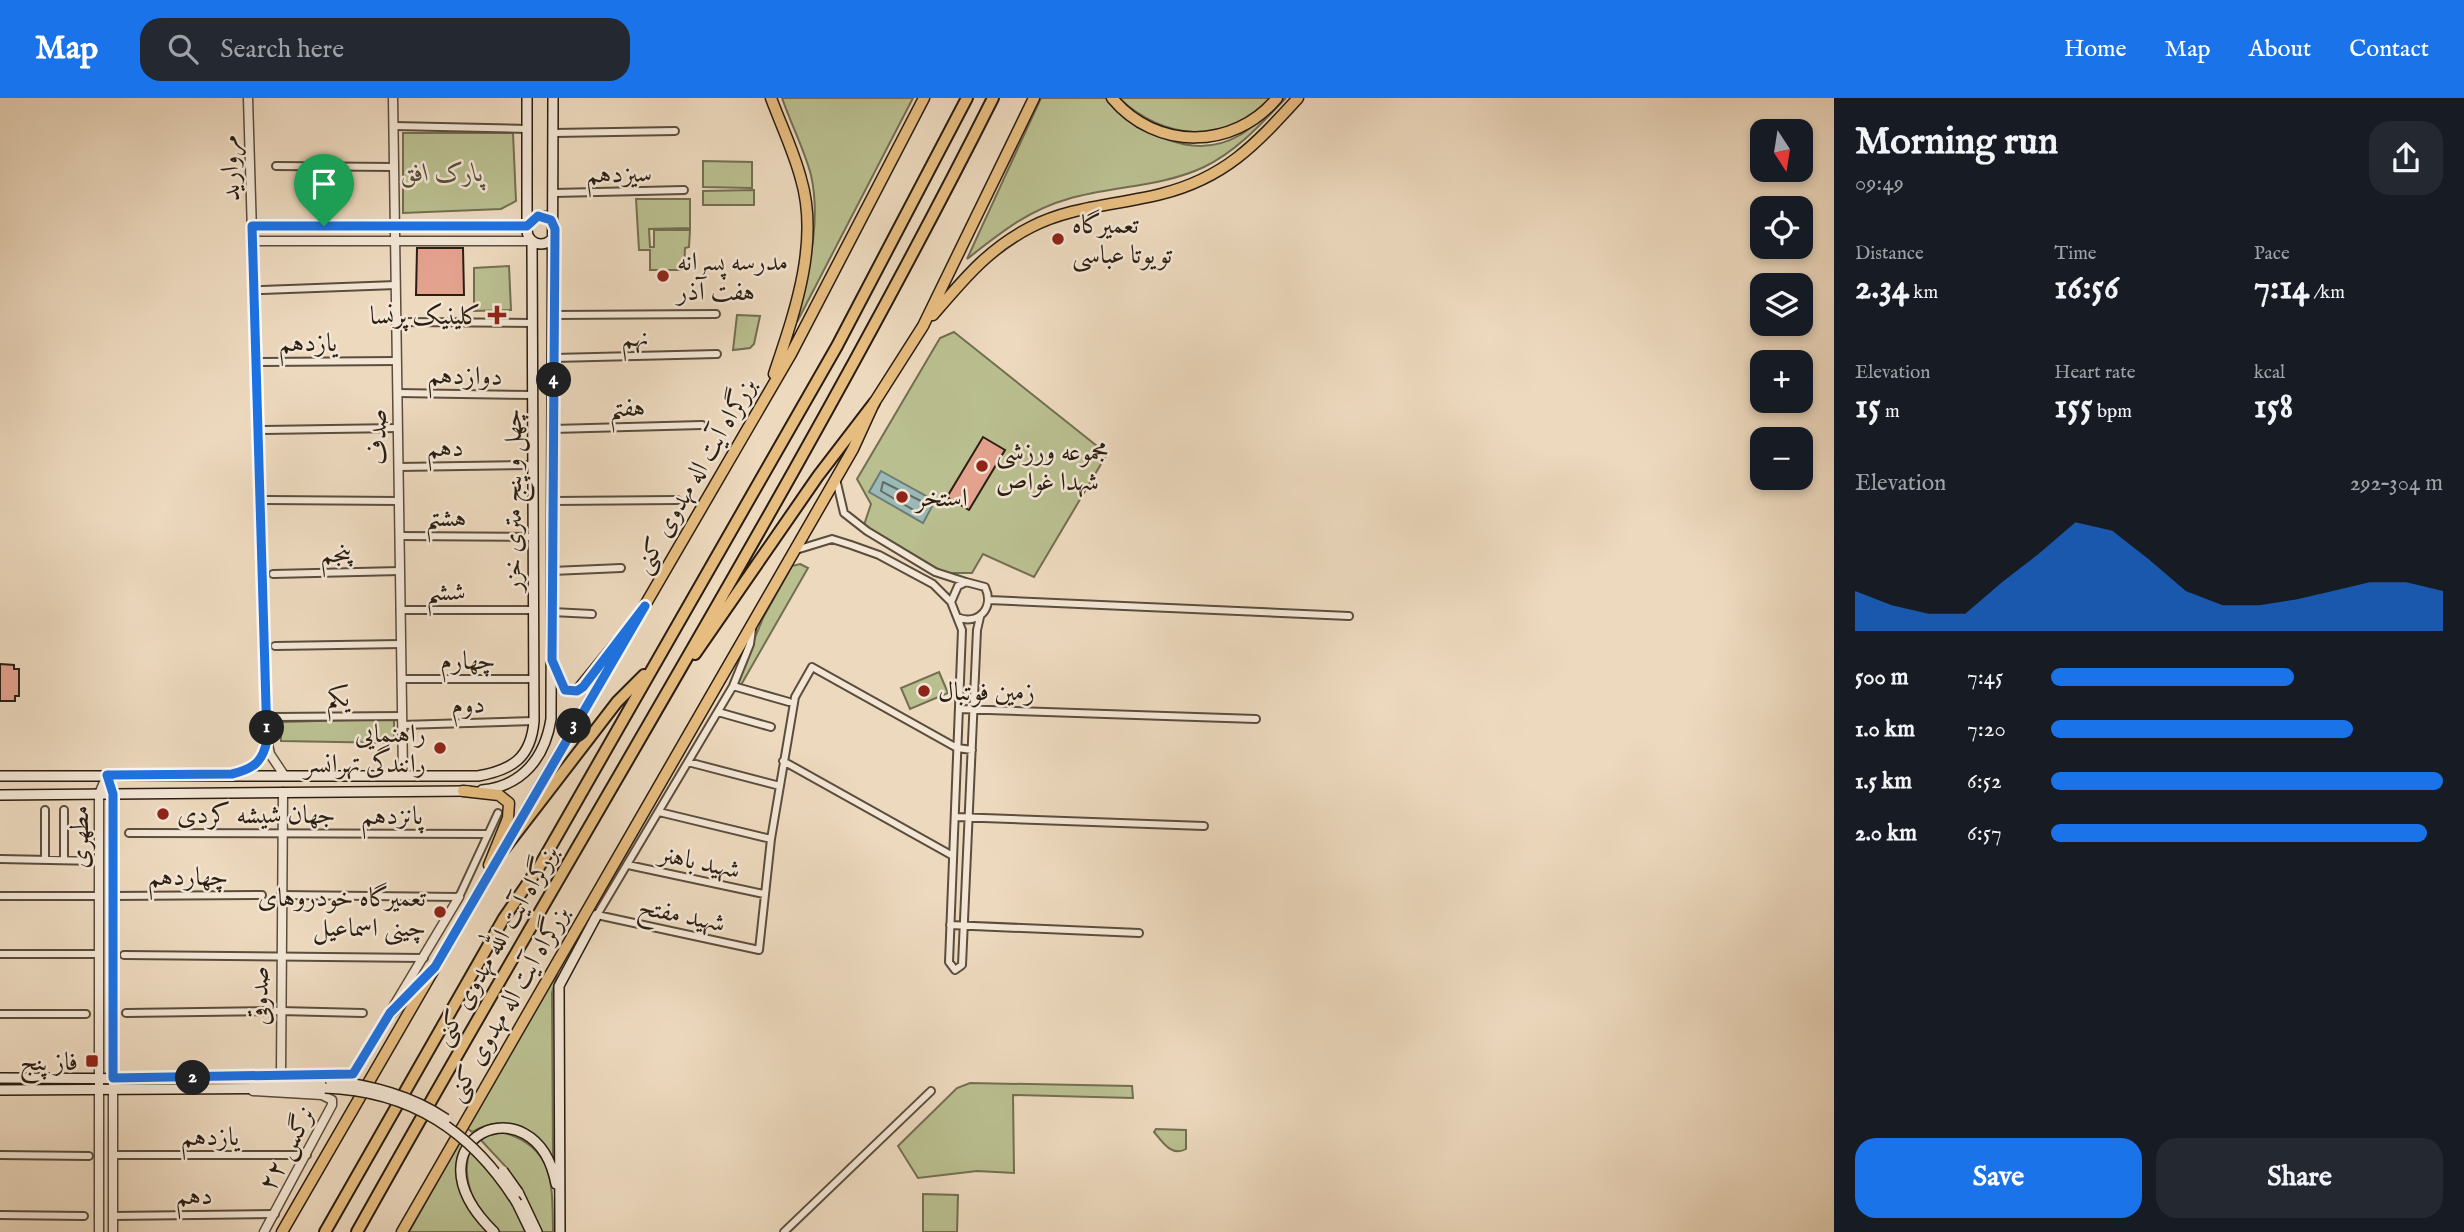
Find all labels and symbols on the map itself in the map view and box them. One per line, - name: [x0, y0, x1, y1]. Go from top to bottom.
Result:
- north arrow: [1750, 119, 1813, 182]
- street label: مروارید: [213, 134, 248, 202]
- pin: [294, 154, 354, 226]
- park label: پارک افق: [400, 157, 486, 191]
- street label: سیزدهم: [586, 157, 652, 199]
- place label: تعمیرگاه تویوتا عباسی: [1072, 209, 1173, 273]
- marker: تعمیرگاه تویوتا عباسی: [1050, 231, 1066, 247]
- place label: مدرسه پسرانه هفت آذر: [674, 246, 788, 309]
- marker: مدرسه پسرانه هفت آذر: [655, 268, 671, 284]
- place label: کلینیک پرنسا: [370, 300, 481, 333]
- marker: کلینیک پرنسا: [487, 305, 507, 325]
- street label: نهم: [621, 322, 649, 362]
- street label: یازدهم: [279, 327, 339, 367]
- street label: دوازدهم: [427, 359, 503, 401]
- pin: 4: [536, 362, 572, 398]
- street label: بزرگراه آیت اله مهدوی کنی: [624, 371, 766, 580]
- street label: هفتم: [608, 391, 646, 434]
- street label: چهل و پنج متری خزر: [497, 408, 536, 595]
- street label: صدف: [362, 409, 395, 465]
- street label: دهم: [426, 432, 464, 472]
- place label: مجموعه ورزشی شهدا غواص: [996, 436, 1109, 499]
- marker: مجموعه ورزشی شهدا غواص: [974, 458, 990, 474]
- place label: استخر: [913, 482, 968, 515]
- marker: استخر: [894, 489, 910, 505]
- street label: هشتم: [425, 502, 467, 543]
- street label: پنجم: [320, 538, 354, 578]
- street label: ششم: [426, 576, 466, 617]
- street label: چهارم: [440, 645, 496, 683]
- place label: زمین فوتبال: [938, 676, 1035, 709]
- street label: یکم: [326, 682, 352, 722]
- marker: زمین فوتبال: [916, 683, 932, 699]
- street label: دوم: [451, 688, 486, 728]
- pin: 3: [556, 708, 592, 744]
- pin: 1: [250, 710, 284, 746]
- place label: راهنمایی رانندگی تهرانسر: [301, 718, 426, 781]
- marker: راهنمایی رانندگی تهرانسر: [432, 740, 448, 756]
- place label: جهان شیشه کردی: [177, 799, 336, 832]
- street label: پانزدهم: [361, 800, 424, 840]
- street label: مطهری: [64, 805, 97, 869]
- marker: جهان شیشه کردی: [155, 806, 171, 822]
- street label: بزرگراه آیت الله مهدوی کنی: [421, 837, 568, 1052]
- street label: شهید باهنر: [653, 837, 743, 887]
- street label: چهاردهم: [148, 861, 228, 901]
- place label: تعمیرگاه خودروهای چینی اسماعیل: [258, 882, 427, 946]
- street label: شهید مفتح: [634, 890, 728, 947]
- street label: بزرگراه آیت اله مهدوی کنی: [437, 899, 579, 1108]
- marker: تعمیرگاه خودروهای چینی اسماعیل: [432, 904, 448, 920]
- street label: صدوقی: [243, 966, 278, 1026]
- place label: فاز پنج: [20, 1046, 78, 1085]
- marker: فاز پنج: [84, 1053, 100, 1069]
- pin: 2: [176, 1060, 210, 1096]
- street label: نرگس ۲۲: [251, 1101, 323, 1197]
- street label: یازدهم: [181, 1121, 241, 1161]
- street label: دهم: [175, 1180, 213, 1220]

